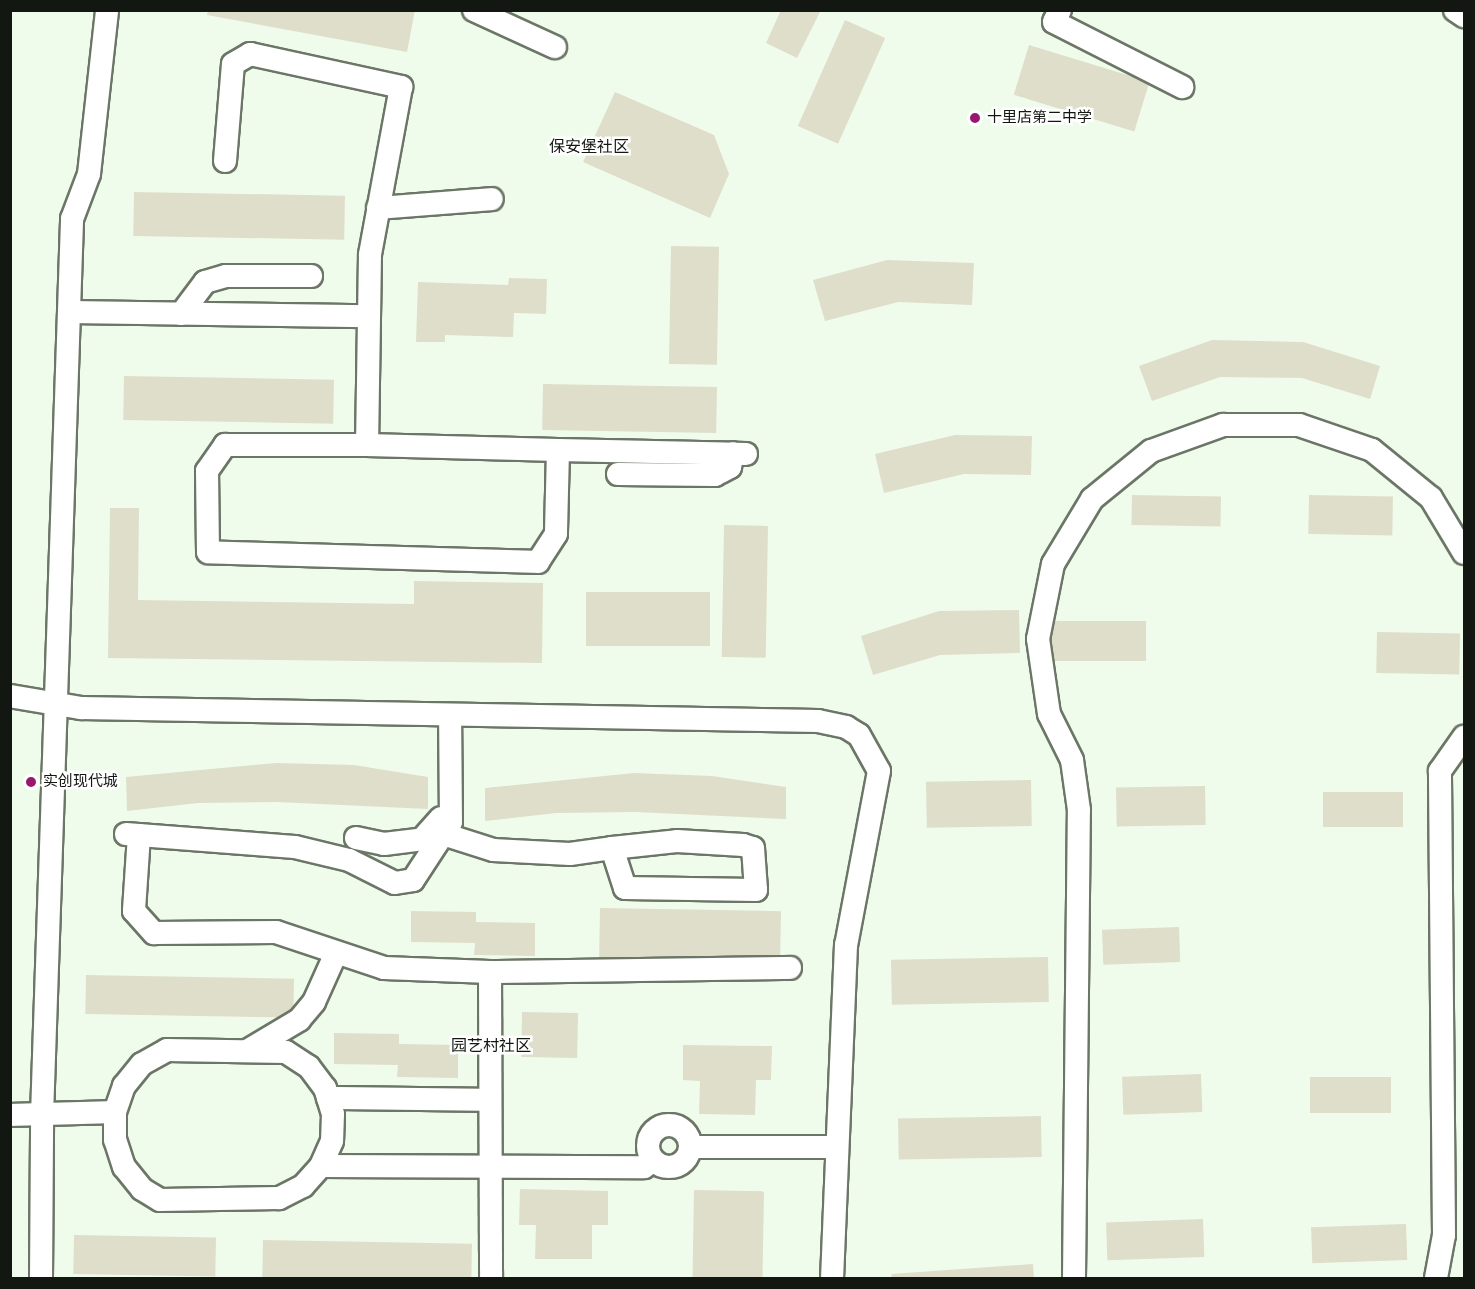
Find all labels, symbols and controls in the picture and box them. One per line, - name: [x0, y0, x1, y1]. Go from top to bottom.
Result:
- place label: 十里店第二中学: [987, 109, 1092, 127]
- marker: 十里店第二中学: [968, 111, 982, 125]
- district label: 保安堡社区: [549, 137, 629, 157]
- place label: 实创现代城: [43, 773, 118, 791]
- marker: 实创现代城: [24, 775, 38, 789]
- district label: 园艺村社区: [451, 1036, 531, 1056]

